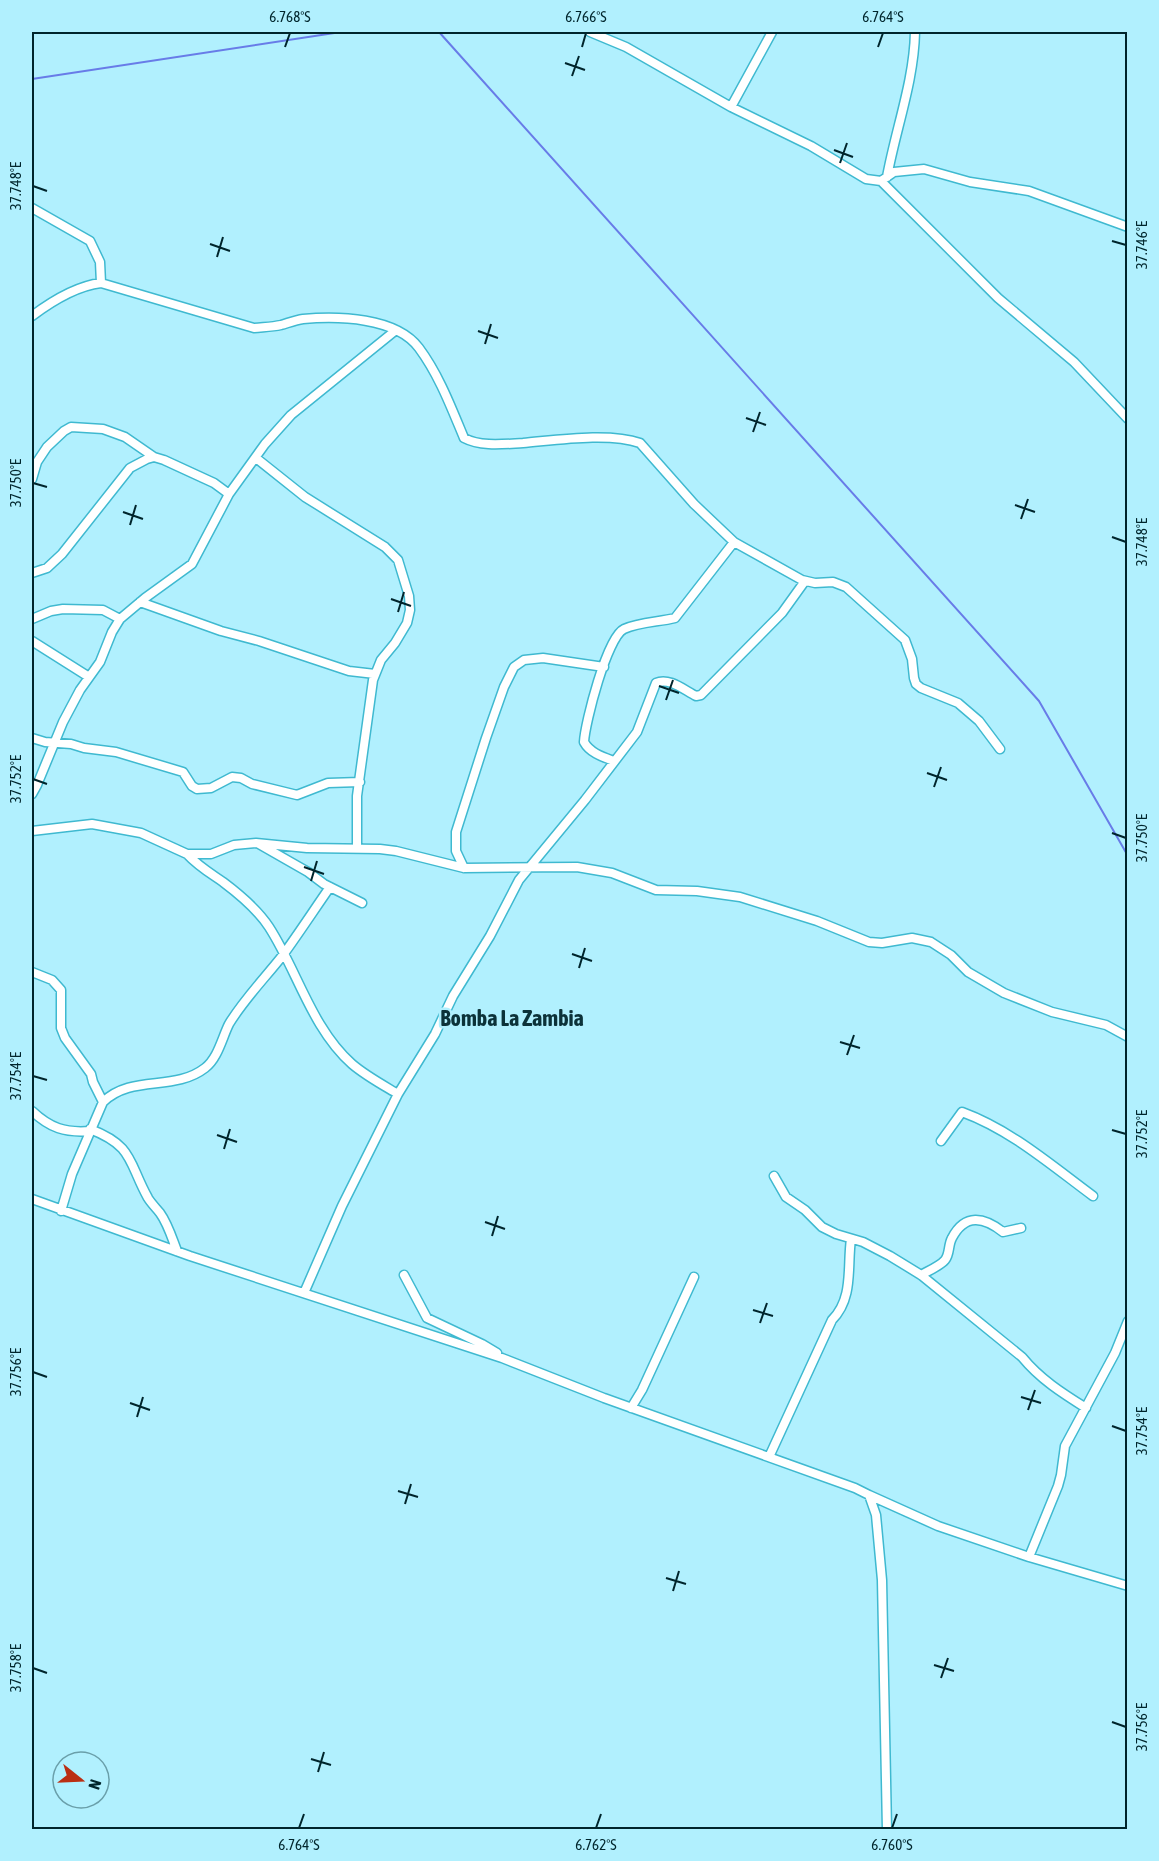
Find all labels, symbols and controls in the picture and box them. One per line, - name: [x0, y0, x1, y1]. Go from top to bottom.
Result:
- text: 6.768°S: [269, 8, 311, 25]
- text: 6.766°S: [565, 8, 607, 25]
- text: 6.764°S: [862, 8, 904, 25]
- text: 37.748°E: [7, 161, 24, 210]
- text: 37.746°E: [1133, 220, 1150, 269]
- text: 37.750°E: [7, 458, 24, 507]
- text: 37.748°E: [1133, 517, 1150, 566]
- text: 37.752°E: [7, 754, 24, 803]
- text: 37.750°E: [1133, 813, 1150, 862]
- district label: Bomba La Zambia: [440, 1005, 584, 1031]
- text: 37.754°E: [7, 1051, 24, 1100]
- text: 37.752°E: [1133, 1109, 1150, 1158]
- text: 37.756°E: [7, 1347, 24, 1396]
- text: 37.754°E: [1133, 1406, 1150, 1455]
- text: 37.758°E: [7, 1643, 24, 1692]
- text: 37.756°E: [1133, 1702, 1150, 1751]
- north arrow: [51, 1750, 111, 1810]
- text: N: [85, 1777, 105, 1792]
- text: 6.764°S: [278, 1836, 320, 1853]
- text: 6.762°S: [575, 1836, 617, 1853]
- text: 6.760°S: [871, 1836, 913, 1853]

